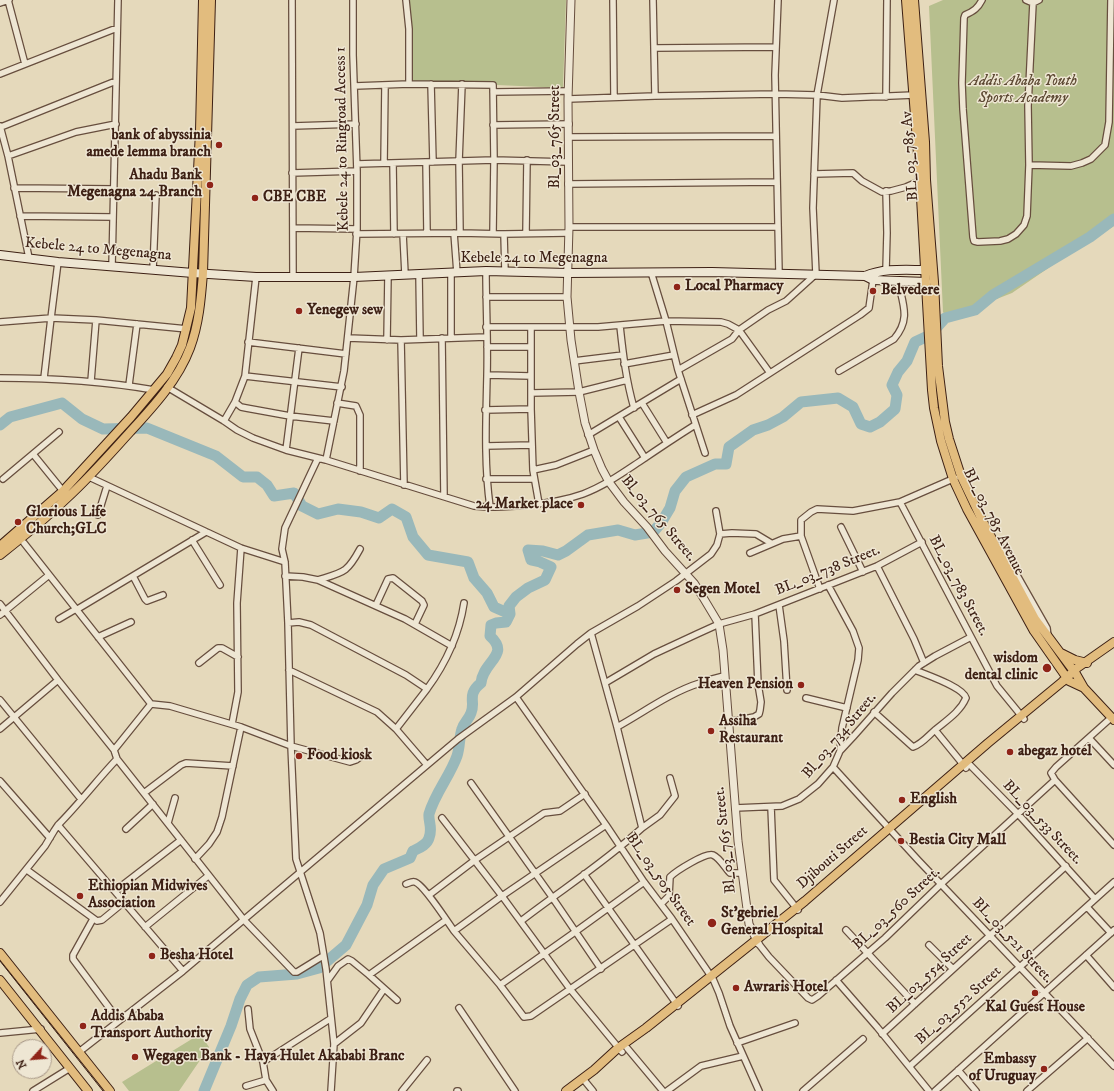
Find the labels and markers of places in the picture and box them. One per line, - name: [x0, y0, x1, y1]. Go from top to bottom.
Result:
- place label: bank of abyssinia amede lemma branch: [86, 127, 211, 162]
- marker: bank of abyssinia amede lemma branch: [214, 140, 224, 150]
- place label: Ahadu Bank Megenagna 24 Branch: [67, 167, 202, 202]
- marker: Ahadu Bank Megenagna 24 Branch: [205, 180, 215, 190]
- place label: CBE CBE: [263, 189, 326, 207]
- marker: CBE CBE: [250, 193, 260, 203]
- place label: Local Pharmacy: [685, 278, 783, 296]
- marker: Local Pharmacy: [672, 282, 682, 292]
- place label: Belvedere: [881, 282, 939, 300]
- marker: Belvedere: [868, 286, 878, 296]
- place label: Yenegew sew: [307, 302, 383, 320]
- marker: Yenegew sew: [294, 306, 304, 316]
- place label: 24 Market place: [476, 496, 573, 514]
- marker: 24 Market place: [576, 500, 586, 510]
- place label: Glorious Life Church;GLC: [26, 504, 107, 539]
- marker: Glorious Life Church;GLC: [13, 517, 23, 527]
- place label: Segen Motel: [685, 581, 760, 599]
- marker: Segen Motel: [672, 585, 682, 595]
- place label: wisdom dental clinic: [965, 650, 1038, 685]
- marker: wisdom dental clinic: [1041, 662, 1053, 674]
- place label: Heaven Pension: [698, 676, 793, 694]
- marker: Heaven Pension: [796, 680, 806, 690]
- place label: Assiha Restaurant: [719, 713, 783, 748]
- marker: Assiha Restaurant: [706, 726, 716, 736]
- place label: abegaz hotel: [1018, 743, 1092, 761]
- place label: Food kiosk: [307, 747, 372, 765]
- marker: abegaz hotel: [1005, 747, 1015, 757]
- marker: Food kiosk: [294, 751, 304, 761]
- place label: English: [910, 791, 957, 809]
- marker: English: [897, 795, 907, 805]
- place label: Bestia City Mall: [909, 832, 1006, 850]
- marker: Bestia City Mall: [896, 836, 906, 846]
- place label: Ethiopian Midwives Association: [88, 878, 208, 913]
- marker: Ethiopian Midwives Association: [75, 891, 85, 901]
- place label: St'gebriel General Hospital: [721, 905, 823, 940]
- marker: St'gebriel General Hospital: [706, 917, 718, 929]
- place label: Besha Hotel: [160, 947, 233, 965]
- marker: Besha Hotel: [147, 951, 157, 961]
- place label: Awraris Hotel: [744, 979, 828, 997]
- marker: Awraris Hotel: [731, 983, 741, 993]
- marker: Kal Guest House: [1030, 988, 1040, 998]
- place label: Kal Guest House: [985, 999, 1085, 1017]
- place label: Addis Ababa Transport Authority: [91, 1008, 212, 1043]
- marker: Addis Ababa Transport Authority: [78, 1021, 88, 1031]
- place label: Wegagen Bank - Haya Hulet Akababi Branc: [143, 1048, 404, 1066]
- place label: Embassy of Uruguay: [969, 1051, 1036, 1086]
- marker: Wegagen Bank - Haya Hulet Akababi Branc: [130, 1052, 140, 1062]
- marker: Embassy of Uruguay: [1039, 1064, 1049, 1074]

